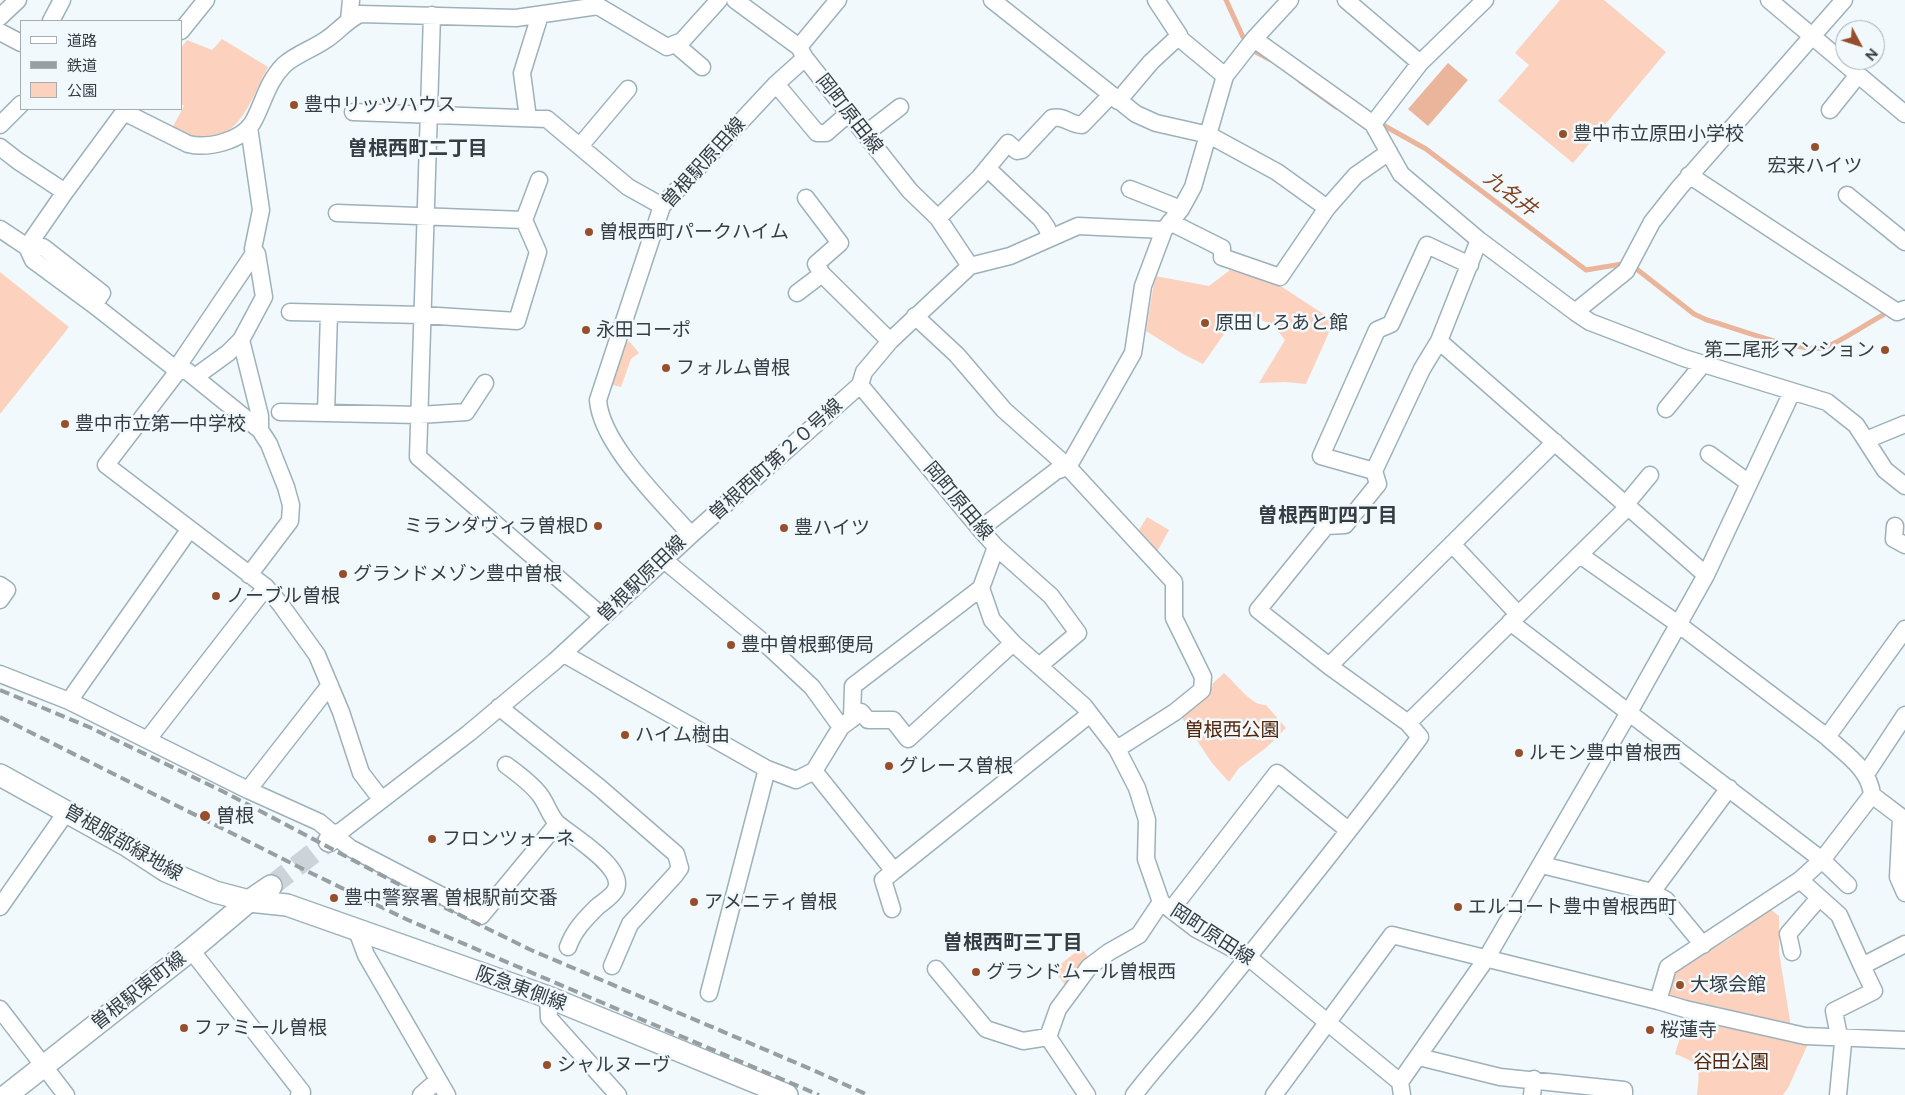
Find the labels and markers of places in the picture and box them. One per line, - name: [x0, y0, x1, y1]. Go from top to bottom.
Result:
- place label: 豊中リッツハウス: [304, 94, 456, 116]
- marker: 豊中リッツハウス: [288, 99, 300, 111]
- place label: 豊中市立原田小学校: [1573, 123, 1744, 145]
- marker: 豊中市立原田小学校: [1557, 128, 1569, 140]
- marker: 宏来ハイツ: [1809, 141, 1821, 153]
- place label: 宏来ハイツ: [1768, 155, 1862, 177]
- place label: 曽根西町パークハイム: [599, 221, 789, 243]
- marker: 曽根西町パークハイム: [583, 226, 595, 238]
- place label: 原田しろあと館: [1215, 312, 1348, 334]
- marker: 原田しろあと館: [1199, 317, 1211, 329]
- place label: 永田コーポ: [596, 319, 691, 341]
- marker: 永田コーポ: [580, 324, 592, 336]
- place label: 第二尾形マンション: [1704, 339, 1875, 361]
- marker: 第二尾形マンション: [1879, 344, 1891, 356]
- place label: フォルム曽根: [676, 357, 790, 379]
- marker: フォルム曽根: [660, 362, 672, 374]
- place label: 豊中市立第一中学校: [75, 413, 246, 435]
- marker: 豊中市立第一中学校: [59, 418, 71, 430]
- place label: ミランダヴィラ曽根D: [404, 515, 588, 537]
- place label: 豊ハイツ: [794, 517, 870, 539]
- marker: ミランダヴィラ曽根D: [592, 520, 604, 532]
- marker: 豊ハイツ: [778, 522, 790, 534]
- place label: グランドメゾン豊中曽根: [353, 563, 562, 585]
- marker: グランドメゾン豊中曽根: [337, 568, 349, 580]
- place label: ノーブル曽根: [226, 585, 340, 607]
- marker: ノーブル曽根: [210, 590, 222, 602]
- place label: 豊中曽根郵便局: [741, 634, 874, 656]
- marker: 豊中曽根郵便局: [725, 639, 737, 651]
- place label: ハイム樹由: [635, 724, 730, 746]
- marker: ハイム樹由: [619, 729, 631, 741]
- place label: ルモン豊中曽根西: [1529, 742, 1681, 764]
- marker: ルモン豊中曽根西: [1513, 747, 1525, 759]
- place label: グレース曽根: [899, 755, 1013, 777]
- marker: グレース曽根: [883, 760, 895, 772]
- place label: 曽根: [216, 805, 254, 827]
- marker: 曽根: [198, 809, 212, 823]
- place label: フロンツォーネ: [442, 828, 575, 850]
- marker: フロンツォーネ: [426, 833, 438, 845]
- place label: 豊中警察署 曽根駅前交番: [344, 887, 558, 909]
- place label: アメニティ曽根: [704, 891, 837, 913]
- marker: 豊中警察署 曽根駅前交番: [328, 892, 340, 904]
- marker: アメニティ曽根: [688, 896, 700, 908]
- place label: エルコート豊中曽根西町: [1468, 896, 1677, 918]
- marker: エルコート豊中曽根西町: [1452, 901, 1464, 913]
- place label: グランドムール曽根西: [986, 961, 1176, 983]
- marker: グランドムール曽根西: [970, 966, 982, 978]
- place label: 大塚会館: [1690, 974, 1766, 996]
- marker: 大塚会館: [1674, 979, 1686, 991]
- place label: ファミール曽根: [194, 1017, 327, 1039]
- place label: 桜蓮寺: [1660, 1019, 1717, 1041]
- marker: ファミール曽根: [178, 1022, 190, 1034]
- marker: 桜蓮寺: [1644, 1024, 1656, 1036]
- place label: シャルヌーヴ: [557, 1054, 671, 1076]
- marker: シャルヌーヴ: [541, 1059, 553, 1071]

